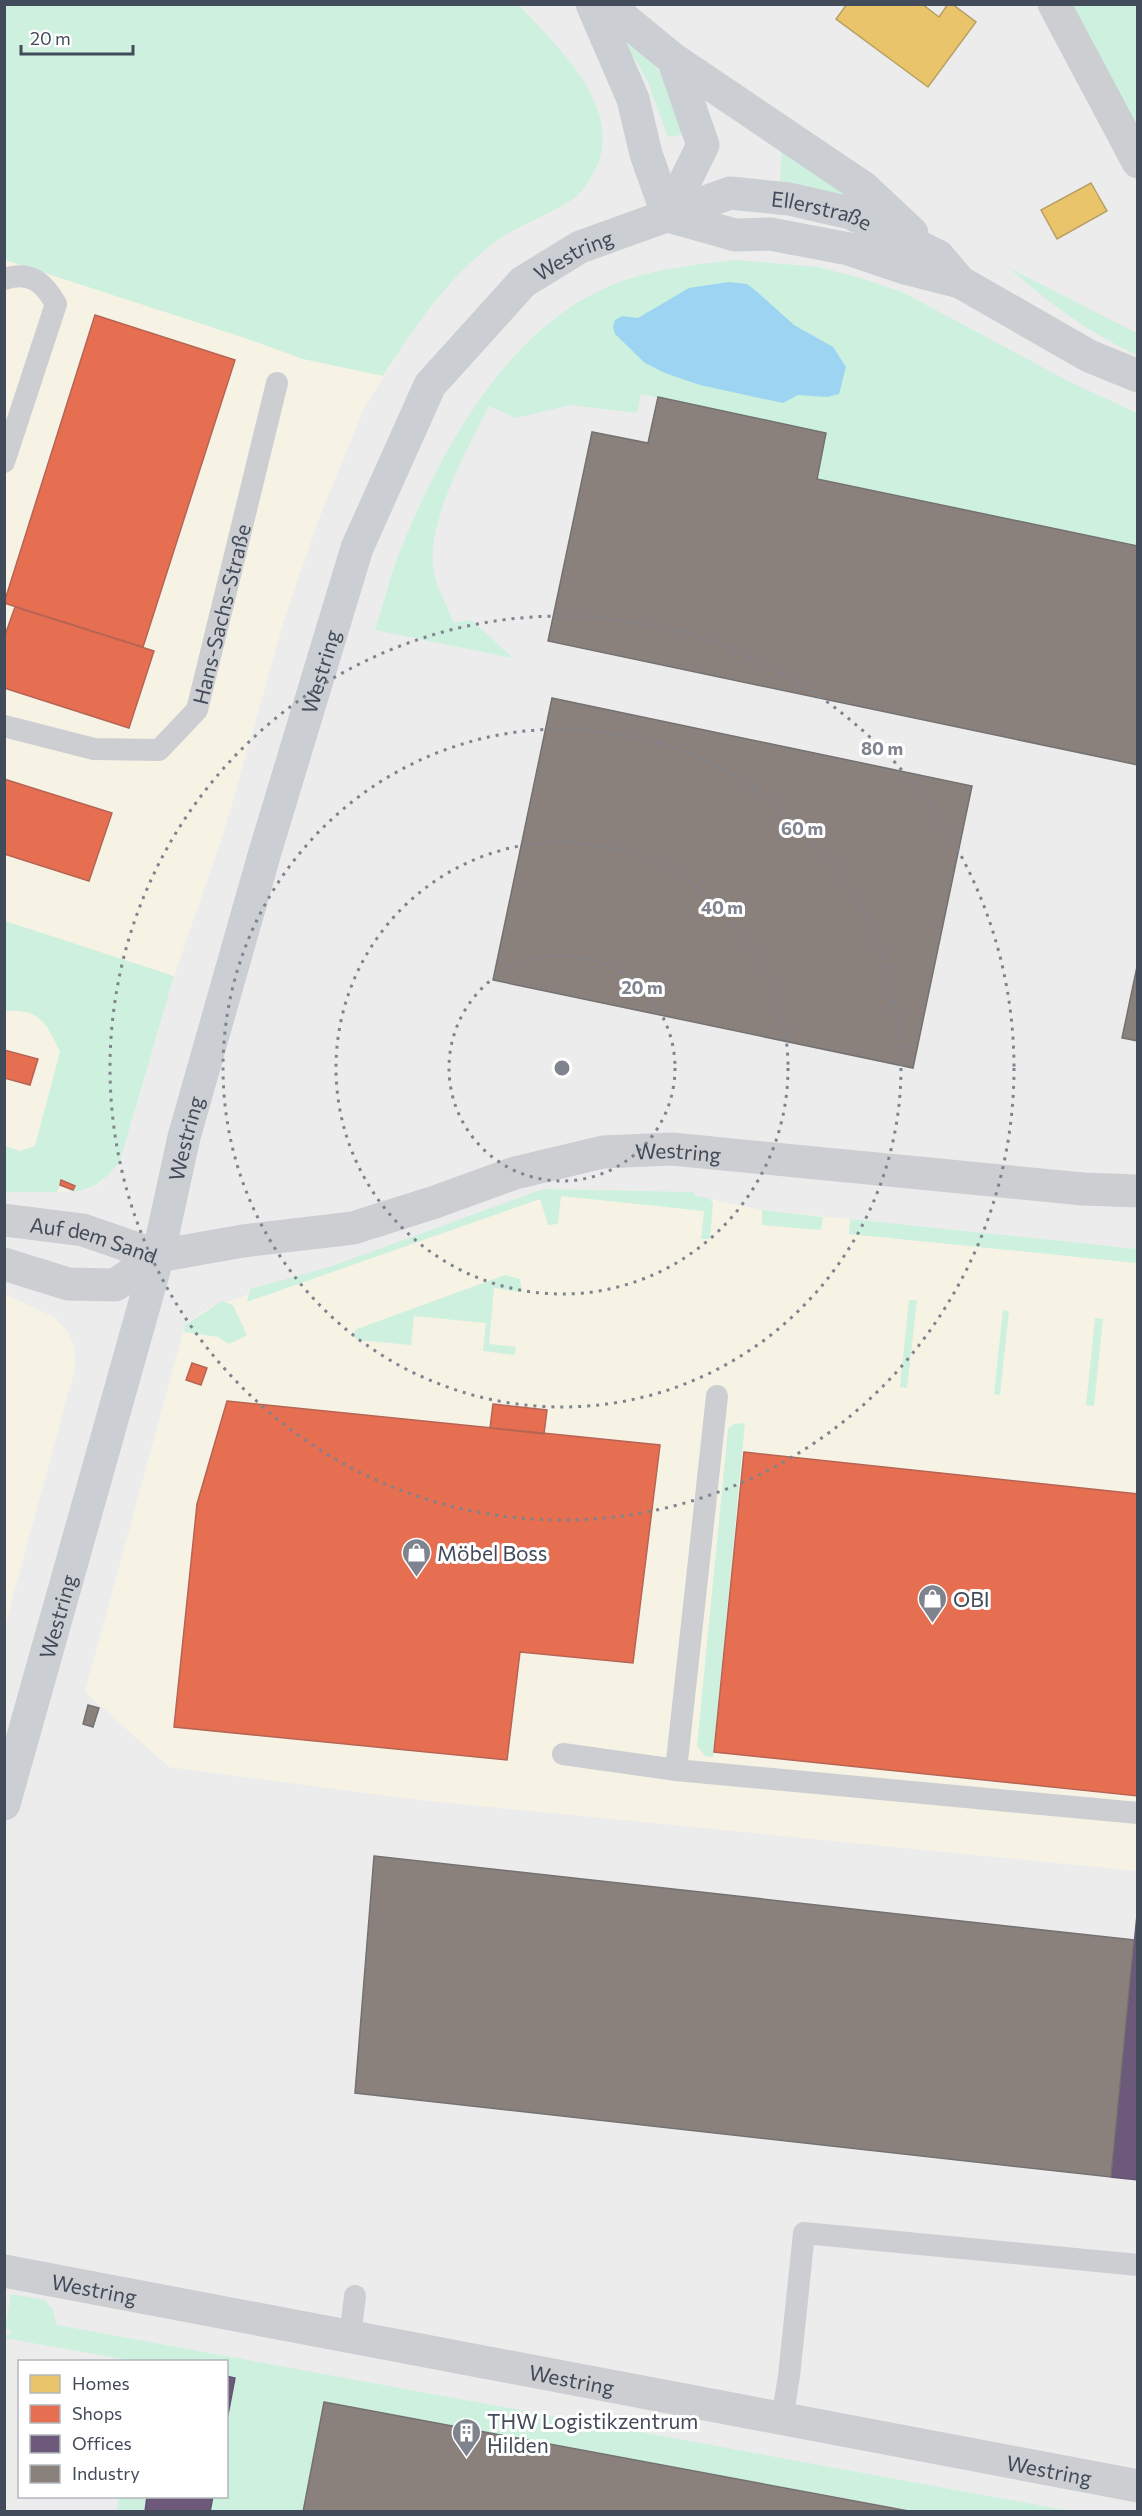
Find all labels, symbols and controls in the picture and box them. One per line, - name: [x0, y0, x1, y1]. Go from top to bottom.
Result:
- scale bar: [21, 18, 134, 56]
- text: 20 m: [30, 27, 71, 49]
- street label: Ellerstraße: [770, 185, 876, 234]
- street label: Westring: [529, 224, 616, 285]
- street label: Hans-Sachs-Straße: [186, 521, 255, 707]
- street label: Westring: [295, 626, 344, 716]
- text: 80 m: [861, 737, 903, 759]
- text: 60 m: [781, 817, 823, 839]
- text: 40 m: [701, 896, 743, 918]
- text: 20 m: [621, 976, 663, 998]
- centre of rings: [552, 1058, 572, 1078]
- street label: Westring: [162, 1093, 208, 1183]
- street label: Westring: [635, 1136, 722, 1166]
- street label: Auf dem Sand: [29, 1211, 161, 1267]
- shop icon: Möbel Boss: [400, 1536, 432, 1578]
- place label: Möbel Boss: [437, 1540, 547, 1565]
- street label: Westring: [33, 1571, 80, 1661]
- shop icon: OBI: [916, 1582, 948, 1624]
- place label: OBI: [953, 1586, 990, 1611]
- street label: Westring: [50, 2268, 139, 2308]
- street label: Westring: [527, 2358, 617, 2399]
- legend: [18, 2360, 228, 2498]
- text: Homes: [72, 2372, 130, 2394]
- text: Shops: [72, 2402, 122, 2424]
- place label: THW Logistikzentrum Hilden: [487, 2408, 698, 2457]
- building icon: THW Logistikzentrum Hilden: [450, 2416, 482, 2458]
- text: Offices: [72, 2432, 132, 2454]
- street label: Westring: [1005, 2449, 1094, 2490]
- text: Industry: [72, 2462, 140, 2484]

